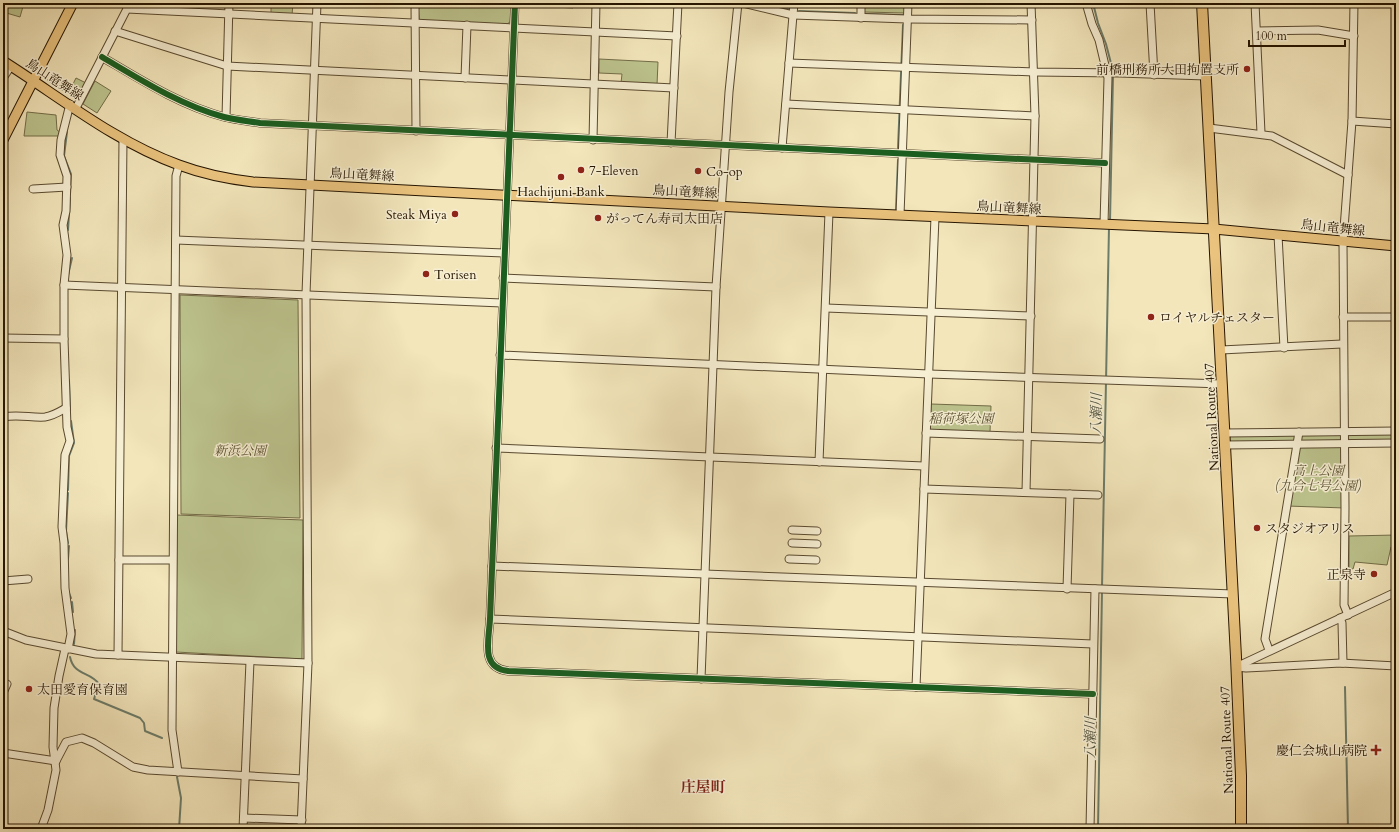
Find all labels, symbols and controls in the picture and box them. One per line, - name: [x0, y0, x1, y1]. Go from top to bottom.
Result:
- scale bar: [1249, 22, 1345, 48]
- text: 100 m: [1255, 28, 1288, 44]
- street label: 鳥山竜舞線: [22, 55, 87, 105]
- place label: 前橋刑務所大田拘置支所: [1096, 61, 1239, 79]
- marker: 前橋刑務所大田拘置支所: [1242, 64, 1252, 74]
- place label: 7-Eleven: [589, 162, 639, 180]
- place label: Co-op: [706, 163, 743, 181]
- street label: 鳥山竜舞線: [329, 164, 395, 186]
- marker: 7-Eleven: [576, 165, 586, 175]
- marker: Co-op: [693, 166, 703, 176]
- marker: Hachijuni Bank: [556, 172, 566, 182]
- street label: 鳥山竜舞線: [652, 181, 718, 203]
- place label: Hachijuni Bank: [517, 183, 605, 201]
- street label: 鳥山竜舞線: [976, 197, 1042, 219]
- place label: Steak Miya: [386, 206, 447, 224]
- marker: Steak Miya: [450, 209, 460, 219]
- place label: がってん寿司太田店: [606, 210, 723, 228]
- marker: がってん寿司太田店: [593, 213, 603, 223]
- street label: 鳥山竜舞線: [1300, 216, 1366, 240]
- place label: Torisen: [434, 266, 477, 284]
- marker: Torisen: [421, 269, 431, 279]
- place label: ロイヤルチェスター: [1159, 309, 1275, 327]
- marker: ロイヤルチェスター: [1146, 312, 1156, 322]
- street label: National Route 407: [1200, 362, 1224, 471]
- water label: 八瀬川: [1087, 391, 1106, 435]
- park label: 稲荷塚公園: [928, 410, 995, 428]
- park label: 新浜公園: [214, 442, 268, 460]
- park label: 高上公園 (九合七号公園): [1275, 462, 1362, 495]
- place label: スタジオアリス: [1265, 520, 1355, 538]
- marker: スタジオアリス: [1252, 523, 1262, 533]
- place label: 正泉寺: [1327, 566, 1366, 584]
- marker: 正泉寺: [1369, 569, 1379, 579]
- place label: 太田愛育保育園: [37, 681, 128, 699]
- marker: 太田愛育保育園: [24, 684, 34, 694]
- street label: National Route 407: [1216, 685, 1238, 794]
- water label: 八瀬川: [1081, 715, 1100, 759]
- place label: 慶仁会城山病院: [1276, 742, 1367, 760]
- marker: 慶仁会城山病院: [1370, 744, 1382, 756]
- district label: 庄屋町: [680, 777, 726, 797]

